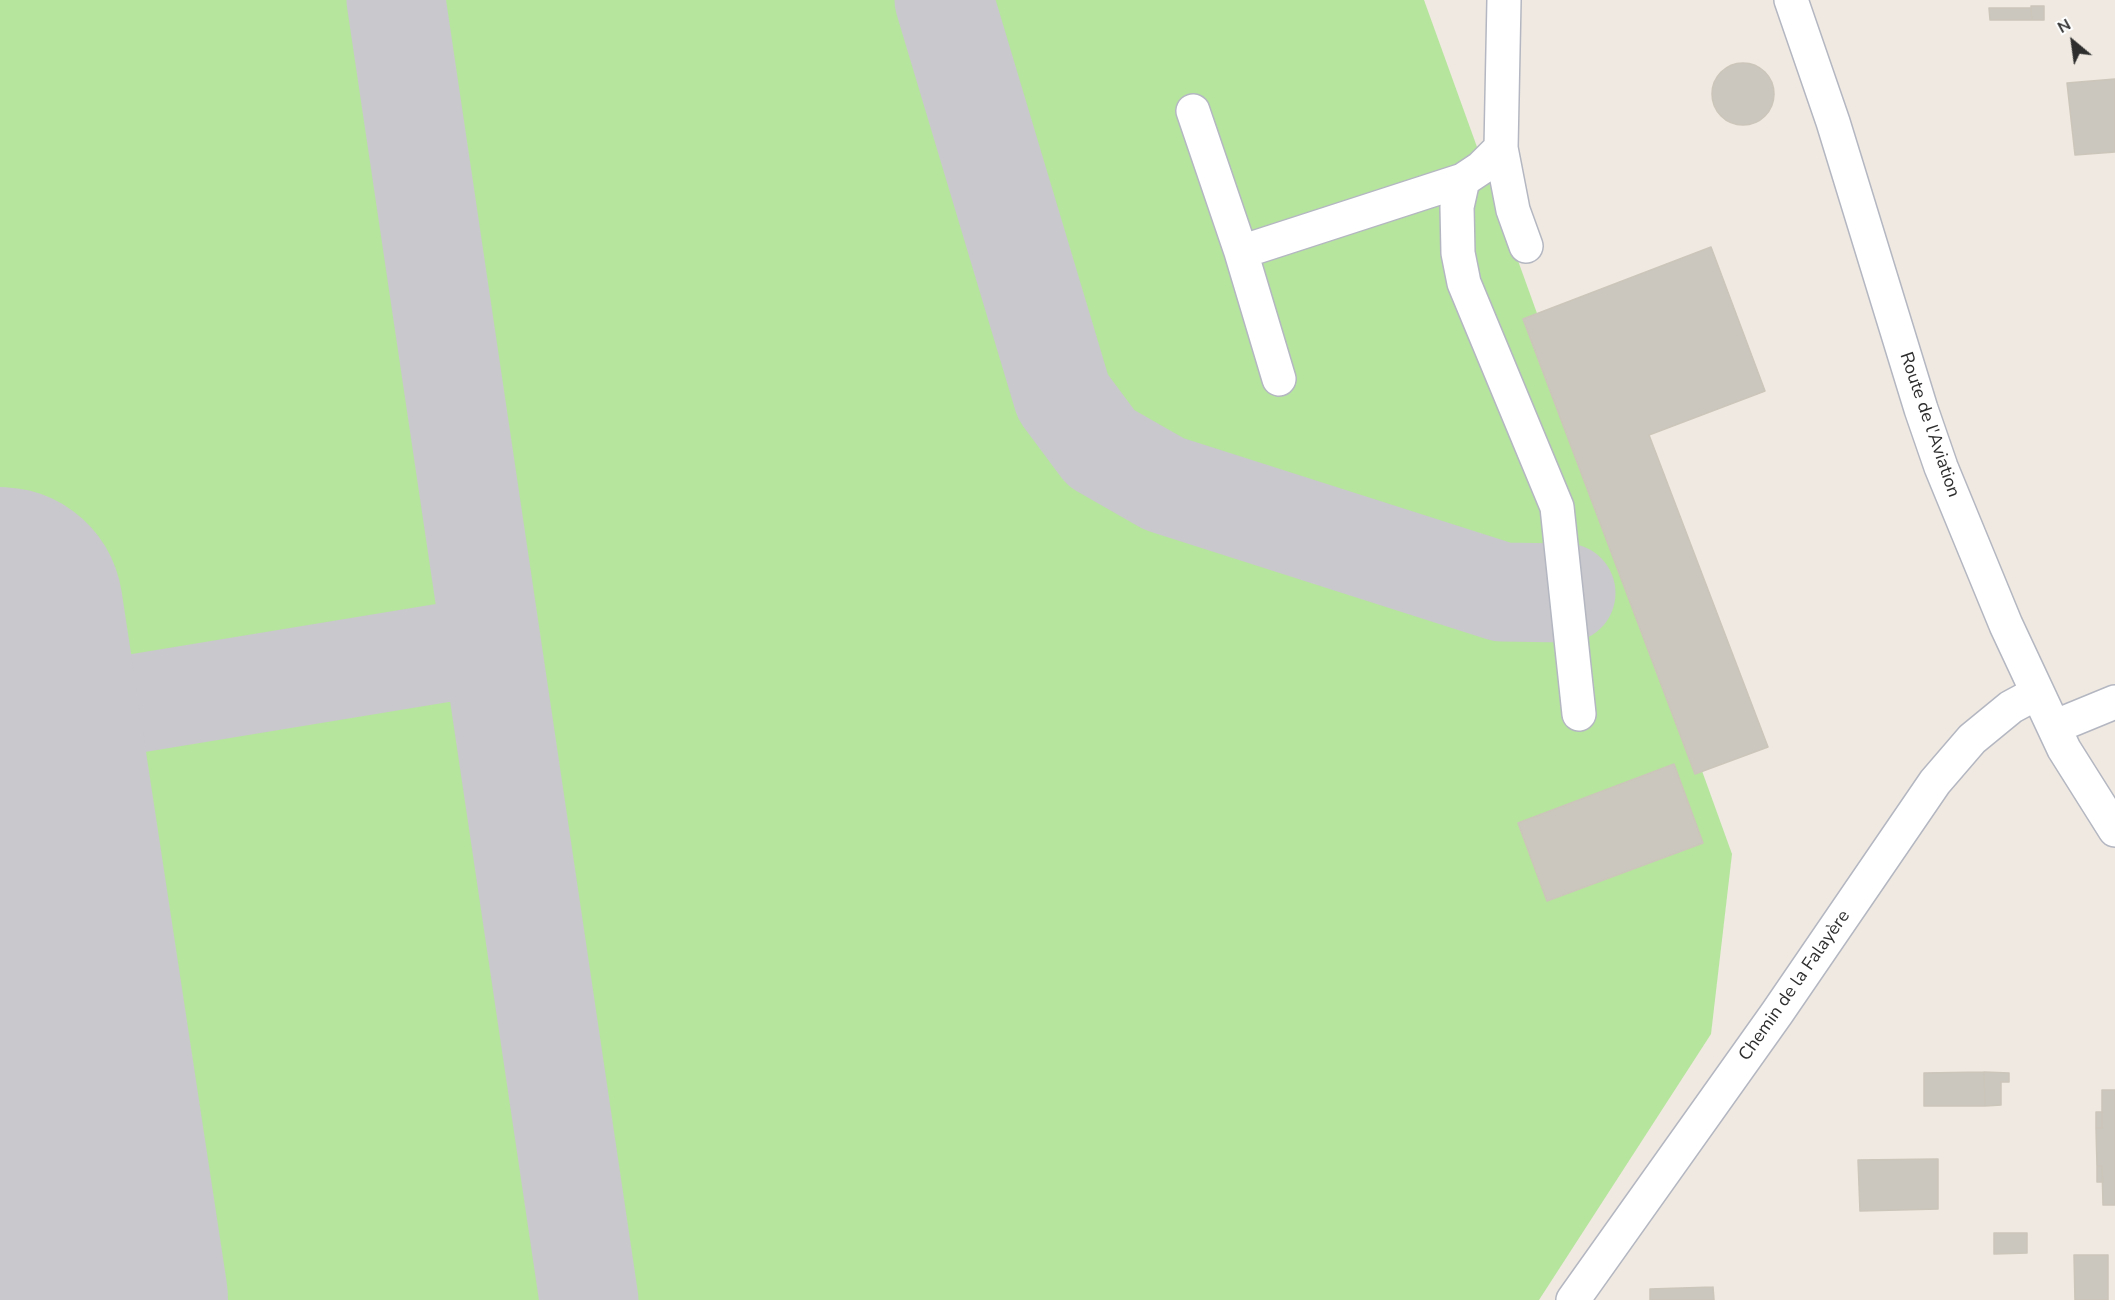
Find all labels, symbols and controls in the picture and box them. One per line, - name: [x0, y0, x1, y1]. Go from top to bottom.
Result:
- north arrow: [2043, 12, 2103, 72]
- text: N: [2054, 14, 2075, 39]
- street label: Route de l'Aviation: [1894, 350, 1964, 500]
- street label: Chemin de la Falayère: [1735, 907, 1855, 1065]

